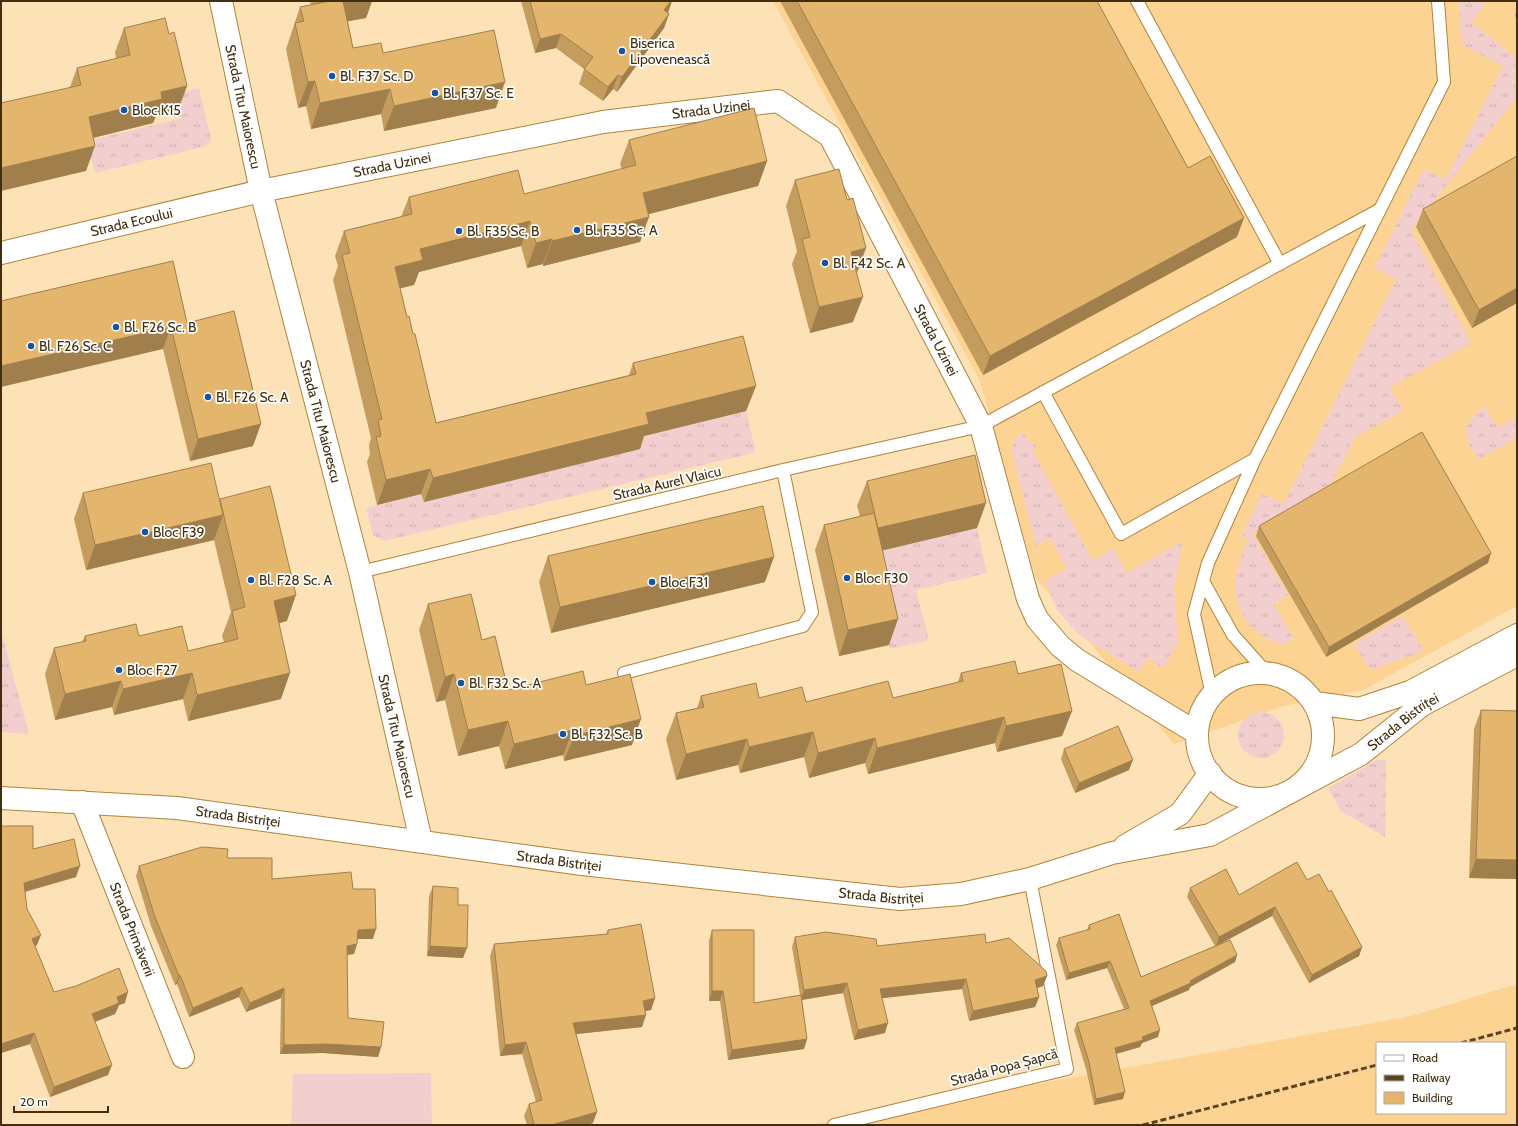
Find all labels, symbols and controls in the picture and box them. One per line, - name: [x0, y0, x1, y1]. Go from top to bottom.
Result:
- place label: Biserica Lipovenească: [630, 34, 710, 68]
- street label: Strada Titu Maiorescu: [221, 43, 265, 170]
- marker: Biserica Lipovenească: [617, 46, 627, 56]
- place label: Bl. F37 Sc. D: [340, 67, 414, 85]
- marker: Bl. F37 Sc. D: [327, 71, 337, 81]
- place label: Bl. F37 Sc. E: [443, 84, 514, 102]
- marker: Bl. F37 Sc. E: [430, 88, 440, 98]
- street label: Strada Uzinei: [671, 95, 751, 123]
- place label: Bloc K15: [132, 101, 181, 119]
- marker: Bloc K15: [119, 105, 129, 115]
- street label: Strada Uzinei: [352, 148, 433, 181]
- street label: Strada Ecoului: [88, 203, 174, 240]
- place label: Bl. F35 Sc, A: [585, 221, 658, 239]
- place label: Bl. F35 Sc, B: [467, 222, 539, 240]
- marker: Bl. F35 Sc, A: [572, 225, 582, 235]
- marker: Bl. F35 Sc, B: [454, 226, 464, 236]
- place label: Bl. F42 Sc. A: [833, 254, 906, 272]
- marker: Bl. F42 Sc. A: [820, 258, 830, 268]
- street label: Strada Uzinei: [910, 301, 962, 379]
- place label: Bl. F26 Sc. B: [124, 318, 196, 336]
- marker: Bl. F26 Sc. B: [111, 322, 121, 332]
- place label: Bl. F26 Sc. C: [39, 337, 112, 355]
- marker: Bl. F26 Sc. C: [26, 341, 36, 351]
- street label: Strada Titu Maiorescu: [296, 358, 345, 485]
- place label: Bl. F26 Sc. A: [216, 388, 289, 406]
- marker: Bl. F26 Sc. A: [203, 392, 213, 402]
- street label: Strada Aurel Vlaicu: [611, 462, 723, 504]
- place label: Bloc F39: [153, 523, 205, 541]
- marker: Bloc F39: [140, 527, 150, 537]
- place label: Bloc F30: [855, 569, 909, 587]
- place label: Bl. F28 Sc. A: [259, 571, 333, 589]
- place label: Bloc F31: [660, 573, 708, 591]
- marker: Bloc F30: [842, 573, 852, 583]
- marker: Bl. F28 Sc. A: [246, 575, 256, 585]
- marker: Bloc F31: [647, 577, 657, 587]
- place label: Bloc F27: [127, 661, 177, 679]
- marker: Bloc F27: [114, 665, 124, 675]
- street label: Strada Titu Maiorescu: [374, 672, 420, 800]
- place label: Bl. F32 Sc. A: [469, 674, 542, 692]
- marker: Bl. F32 Sc. A: [456, 678, 466, 688]
- street label: Strada Bistriței: [1363, 689, 1442, 755]
- place label: Bl. F32 Sc. B: [571, 725, 643, 743]
- marker: Bl. F32 Sc. B: [558, 729, 568, 739]
- street label: Strada Bistriței: [195, 802, 282, 831]
- street label: Strada Bistriței: [516, 846, 602, 875]
- street label: Strada Primăverii: [106, 880, 159, 979]
- street label: Strada Bistriței: [838, 883, 924, 908]
- legend: [1376, 1042, 1506, 1114]
- street label: Strada Popa Șapcă: [948, 1044, 1060, 1090]
- text: Road: [1412, 1050, 1438, 1065]
- text: Railway: [1412, 1070, 1450, 1085]
- scale bar: [14, 1088, 108, 1114]
- text: Building: [1412, 1090, 1454, 1105]
- text: 20 m: [20, 1094, 48, 1109]

